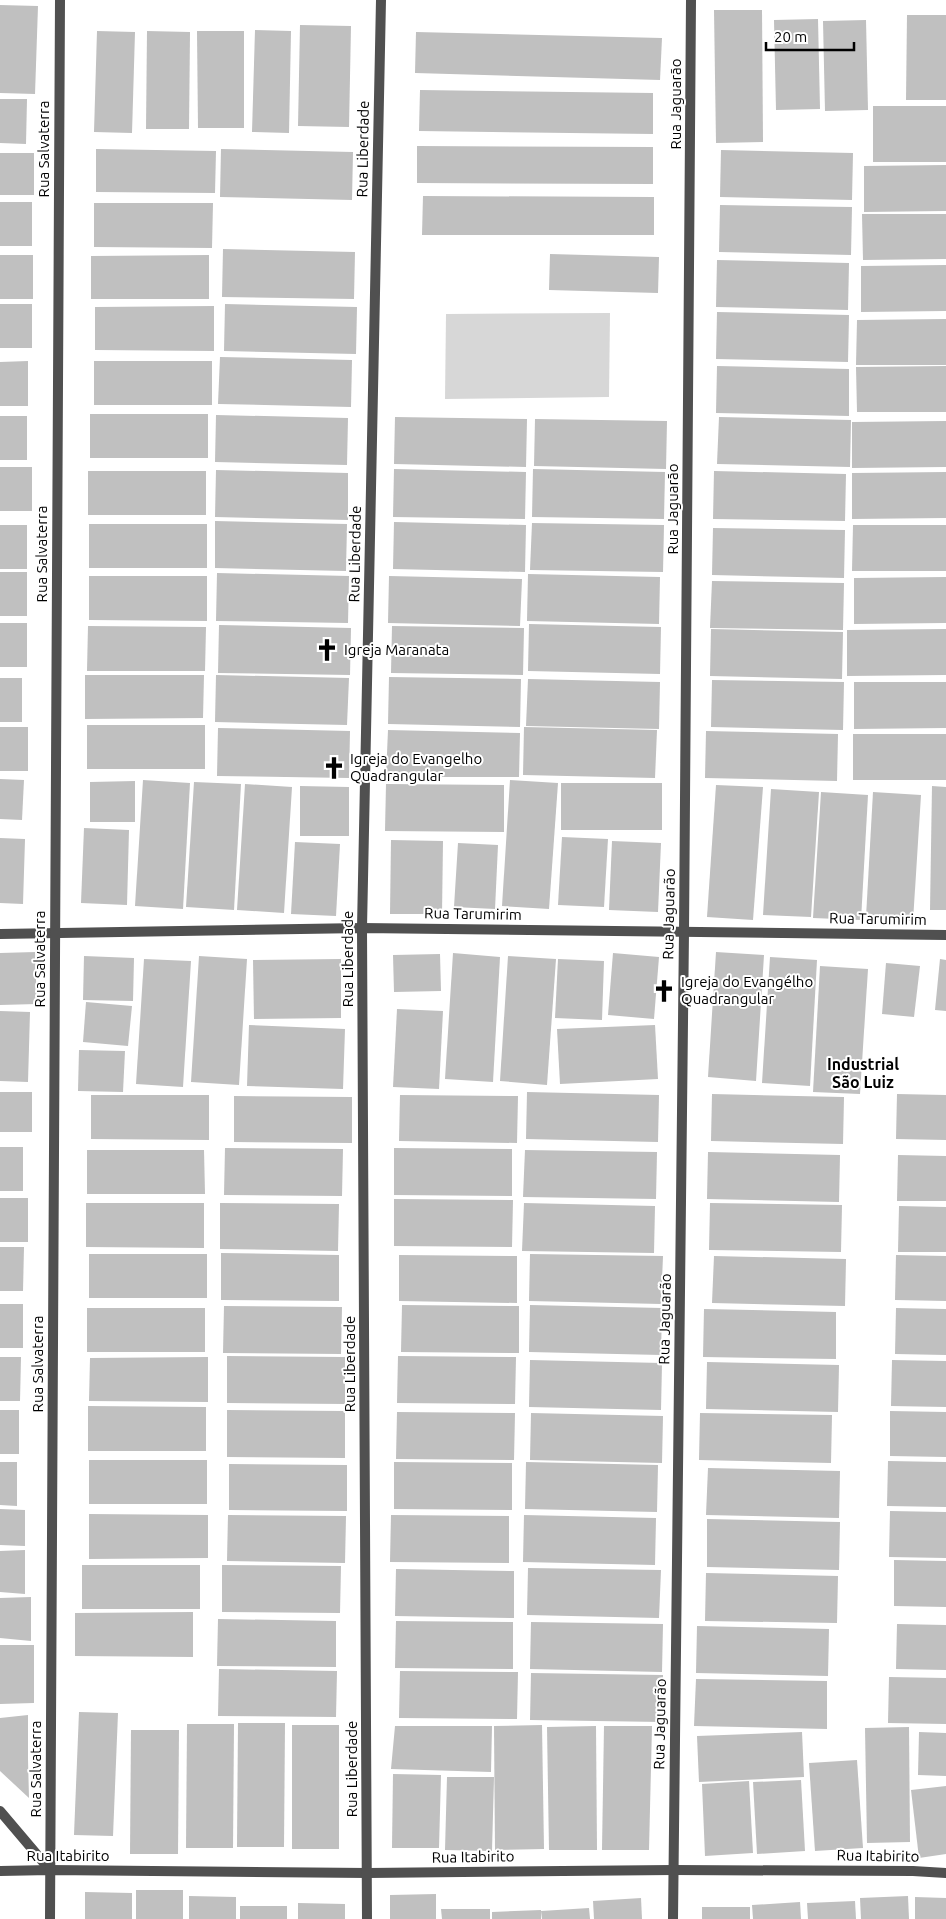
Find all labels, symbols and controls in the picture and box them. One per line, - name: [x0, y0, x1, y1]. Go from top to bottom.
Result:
- scale bar: [766, 20, 854, 52]
- text: 20 m: [774, 28, 807, 45]
- street label: Rua Jaguarão: [667, 58, 684, 150]
- street label: Rua Salvaterra: [35, 101, 52, 197]
- street label: Rua Liberdade: [353, 101, 372, 197]
- street label: Rua Jaguarão: [664, 463, 681, 555]
- street label: Rua Salvaterra: [33, 506, 50, 602]
- street label: Rua Liberdade: [345, 506, 364, 602]
- church icon: Igreja Maranata: [314, 637, 340, 663]
- place label: Igreja Maranata: [344, 641, 449, 658]
- place label: Igreja do Evangelho Quadrangular: [350, 750, 482, 784]
- church icon: Igreja do Evangelho Quadrangular: [321, 755, 347, 781]
- street label: Rua Jaguarão: [659, 868, 678, 960]
- street label: Rua Tarumirim: [424, 904, 522, 923]
- street label: Rua Tarumirim: [829, 909, 927, 928]
- street label: Rua Salvaterra: [31, 911, 48, 1007]
- street label: Rua Liberdade: [339, 911, 356, 1007]
- place label: Igreja do Evangélho Quadrangular: [681, 973, 813, 1007]
- church icon: Igreja do Evangélho Quadrangular: [651, 978, 677, 1004]
- district label: Industrial São Luiz: [827, 1055, 899, 1091]
- street label: Rua Jaguarão: [655, 1273, 674, 1365]
- street label: Rua Salvaterra: [29, 1316, 46, 1412]
- street label: Rua Liberdade: [341, 1316, 358, 1412]
- street label: Rua Jaguarão: [650, 1678, 669, 1770]
- street label: Rua Salvaterra: [27, 1721, 44, 1817]
- street label: Rua Liberdade: [343, 1721, 360, 1817]
- street label: Rua Itabirito: [836, 1846, 920, 1865]
- street label: Rua Itabirito: [27, 1847, 109, 1864]
- street label: Rua Itabirito: [431, 1847, 515, 1866]

